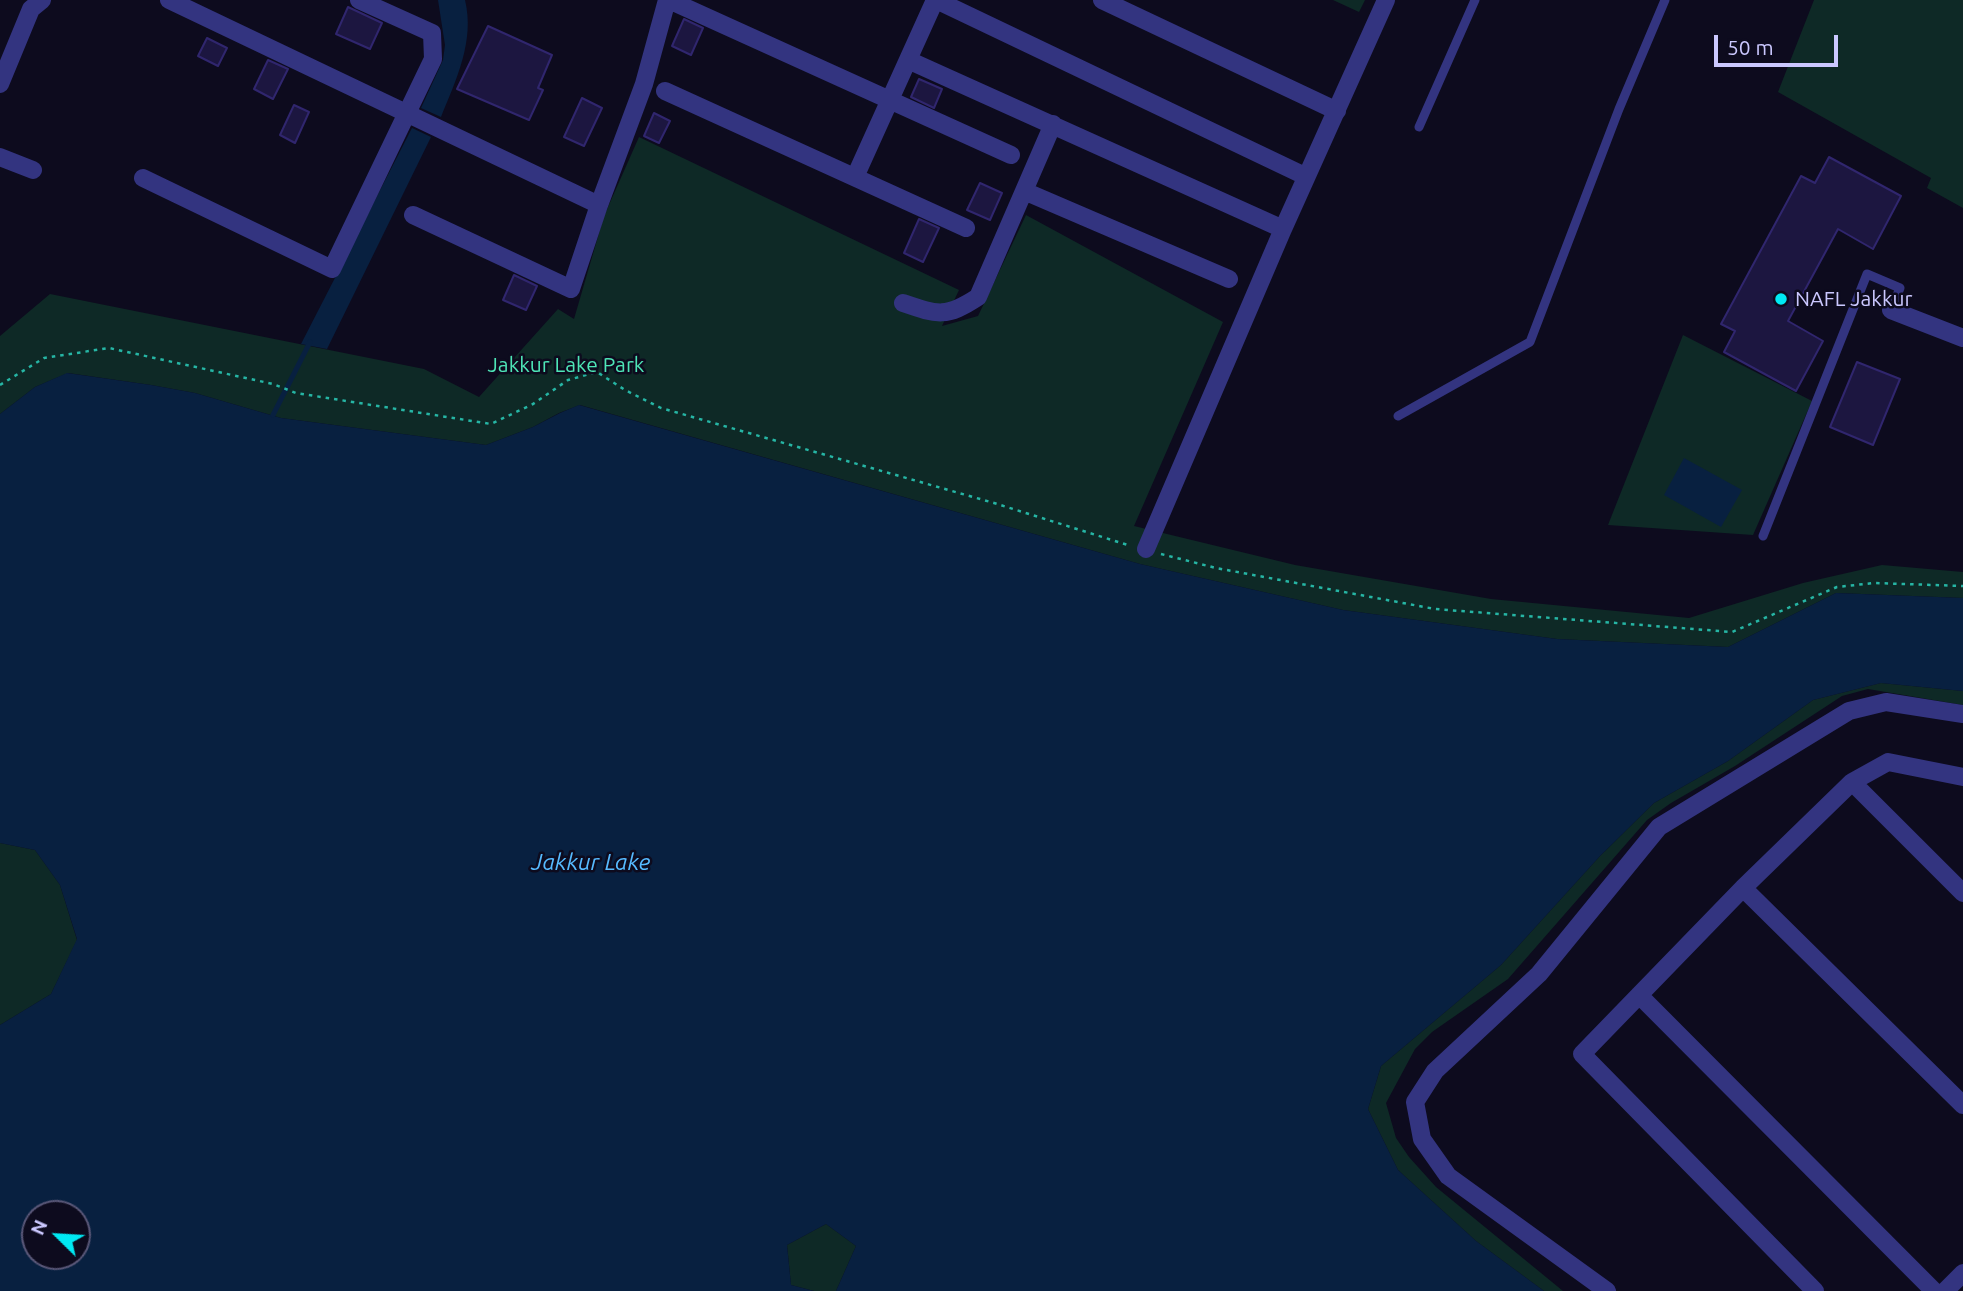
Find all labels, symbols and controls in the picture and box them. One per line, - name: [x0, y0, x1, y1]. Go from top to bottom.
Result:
- scale bar: [1718, 21, 1842, 65]
- text: 50 m: [1727, 35, 1774, 59]
- place label: NAFL Jakkur: [1795, 286, 1912, 312]
- marker: NAFL Jakkur: [1773, 291, 1789, 307]
- park label: Jakkur Lake Park: [488, 352, 644, 378]
- water label: Jakkur Lake: [532, 848, 650, 876]
- north arrow: [21, 1200, 91, 1270]
- text: N: [26, 1216, 52, 1238]

